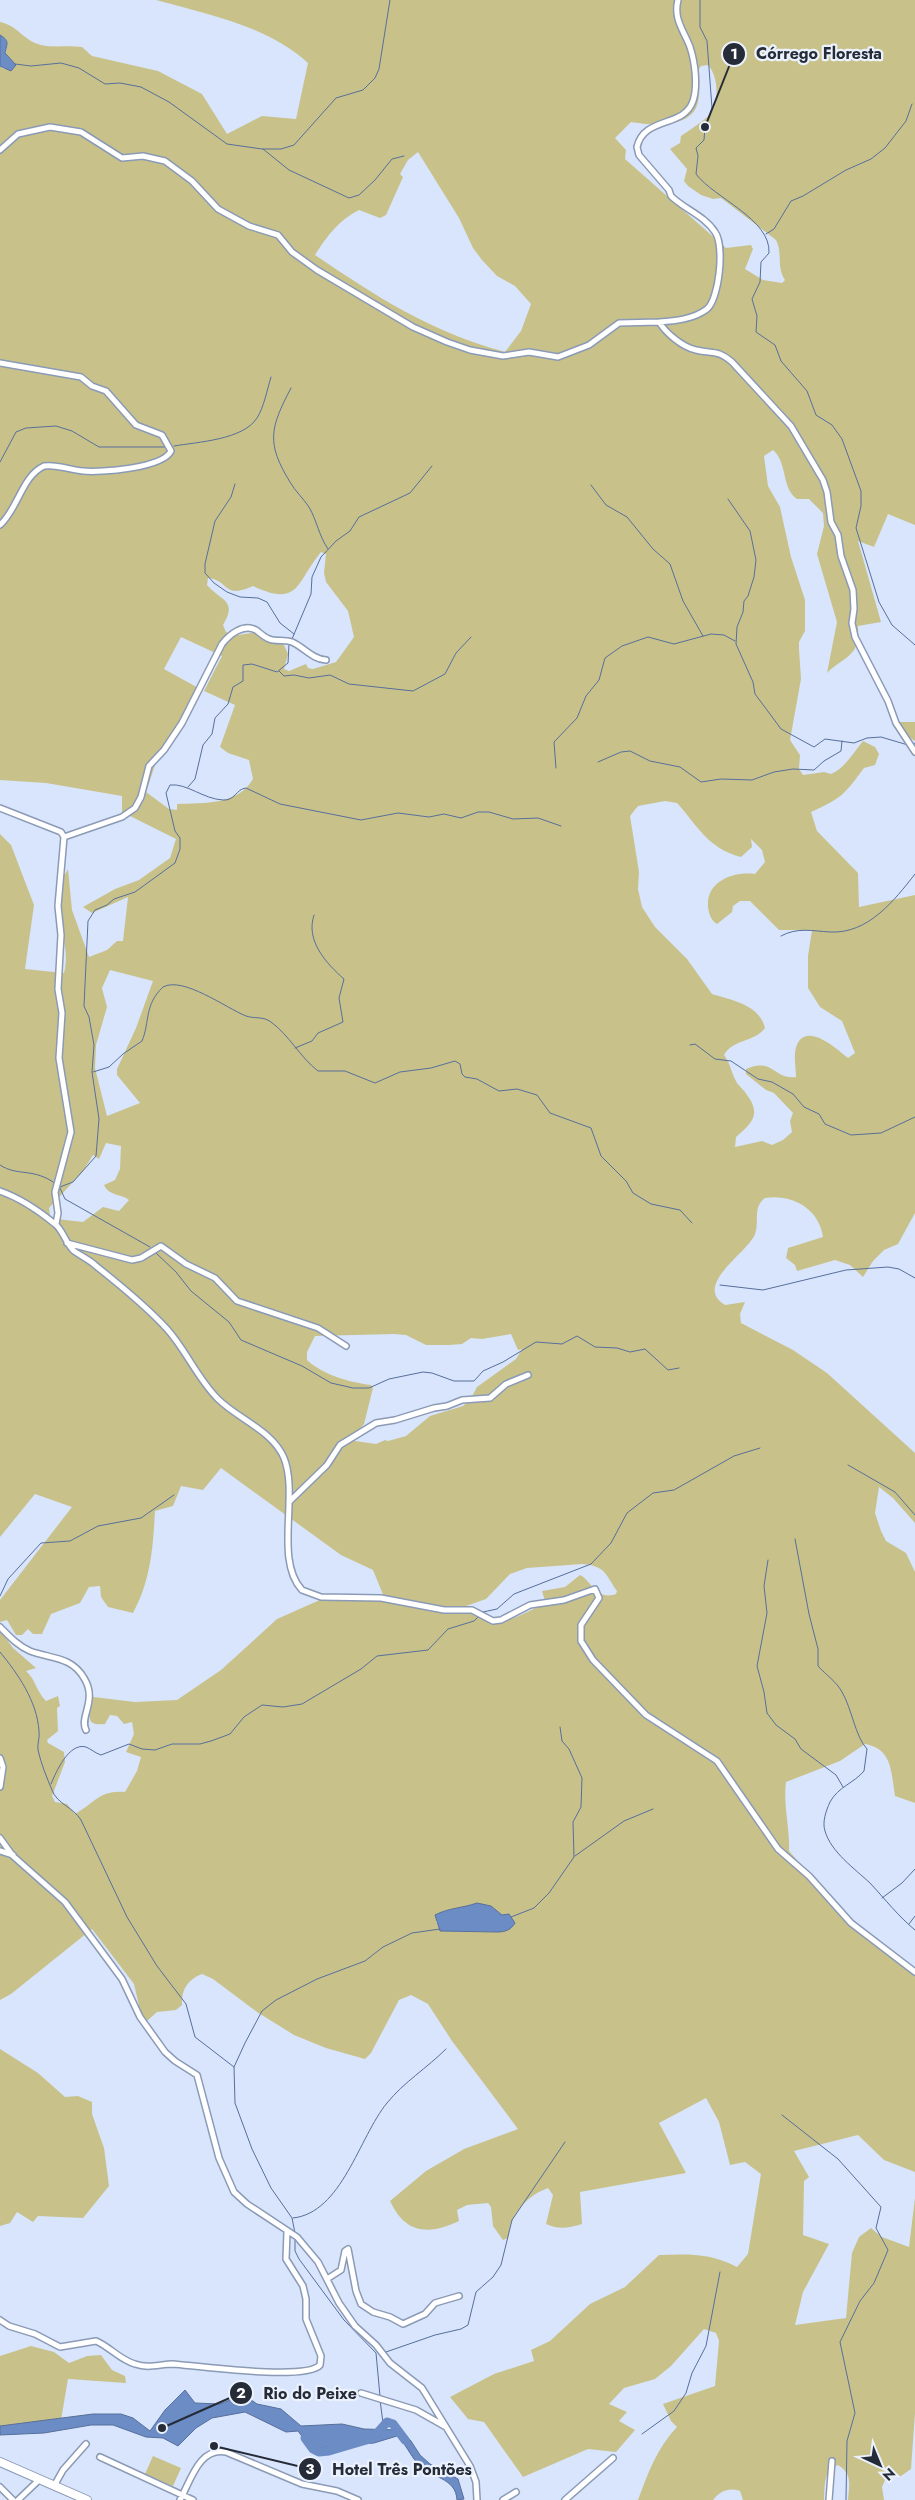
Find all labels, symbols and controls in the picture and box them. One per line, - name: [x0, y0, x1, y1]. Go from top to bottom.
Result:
- callout: Córrego Floresta: [721, 38, 892, 69]
- text: Córrego Floresta: [756, 42, 882, 65]
- text: 1: [730, 43, 738, 65]
- callout: Rio do Peixe: [229, 2378, 367, 2409]
- text: 2: [236, 2382, 246, 2404]
- text: Rio do Peixe: [263, 2382, 357, 2405]
- north arrow: [855, 2440, 905, 2490]
- callout: Hotel Três Pontões: [297, 2454, 482, 2485]
- text: 3: [305, 2458, 315, 2480]
- text: Hotel Três Pontões: [332, 2458, 472, 2481]
- text: N: [878, 2463, 900, 2485]

